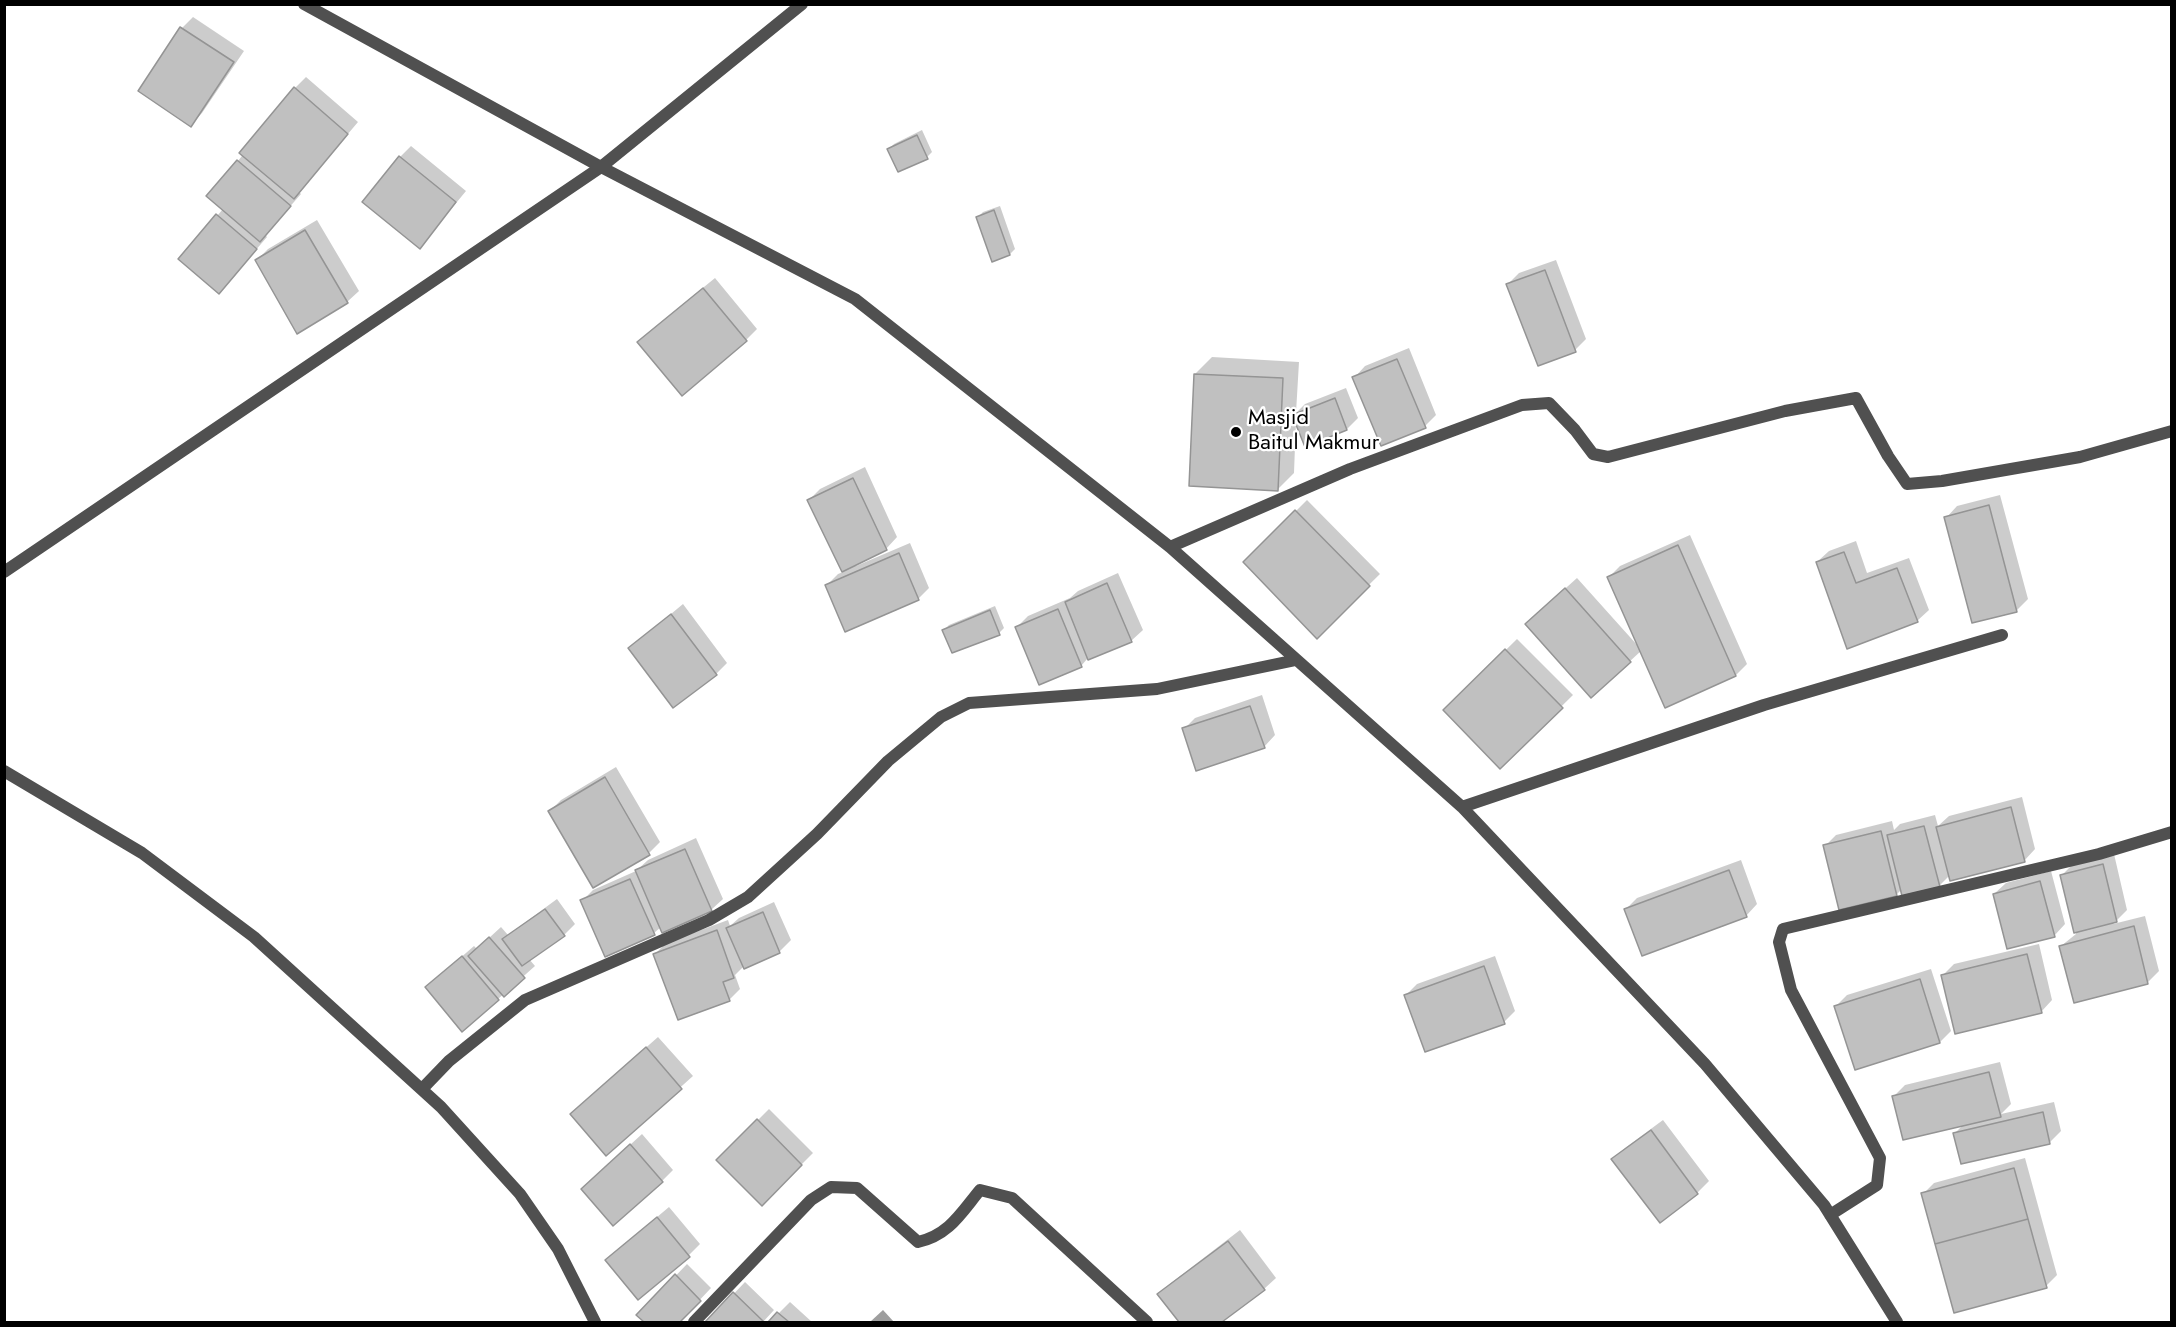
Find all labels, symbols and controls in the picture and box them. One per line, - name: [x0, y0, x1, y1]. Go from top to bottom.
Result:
- place label: Masjid Baitul Makmur: [1248, 406, 1379, 458]
- marker: Masjid Baitul Makmur: [1229, 425, 1243, 439]

